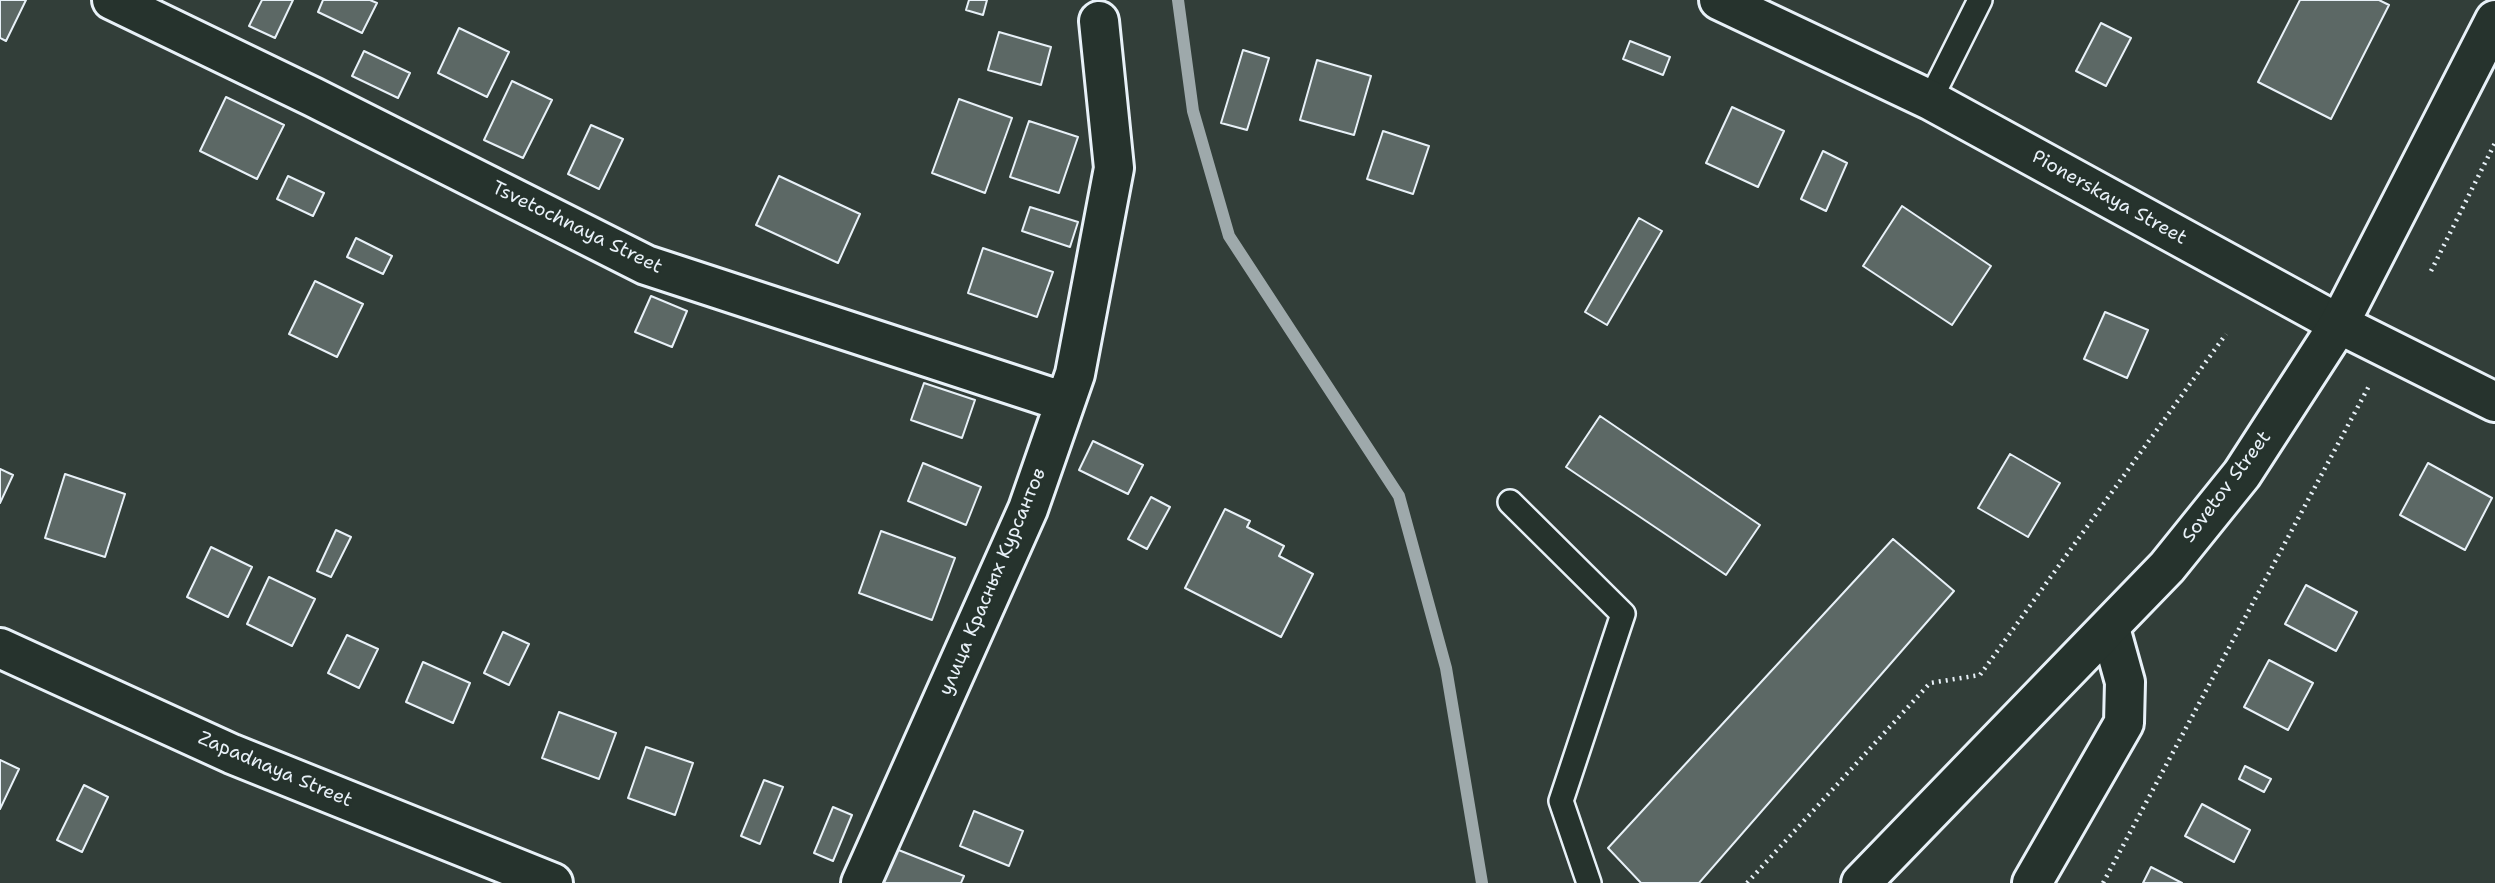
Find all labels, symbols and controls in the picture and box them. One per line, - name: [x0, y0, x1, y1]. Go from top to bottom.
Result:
- street label: Pionerskaya Street: [2028, 146, 2190, 250]
- street label: Tsvetochnaya Street: [488, 177, 666, 279]
- street label: Sovetov Street: [2178, 427, 2276, 547]
- street label: улица Красных Курсантов: [935, 465, 1051, 699]
- street label: Zapadnaya Street: [194, 727, 356, 813]

